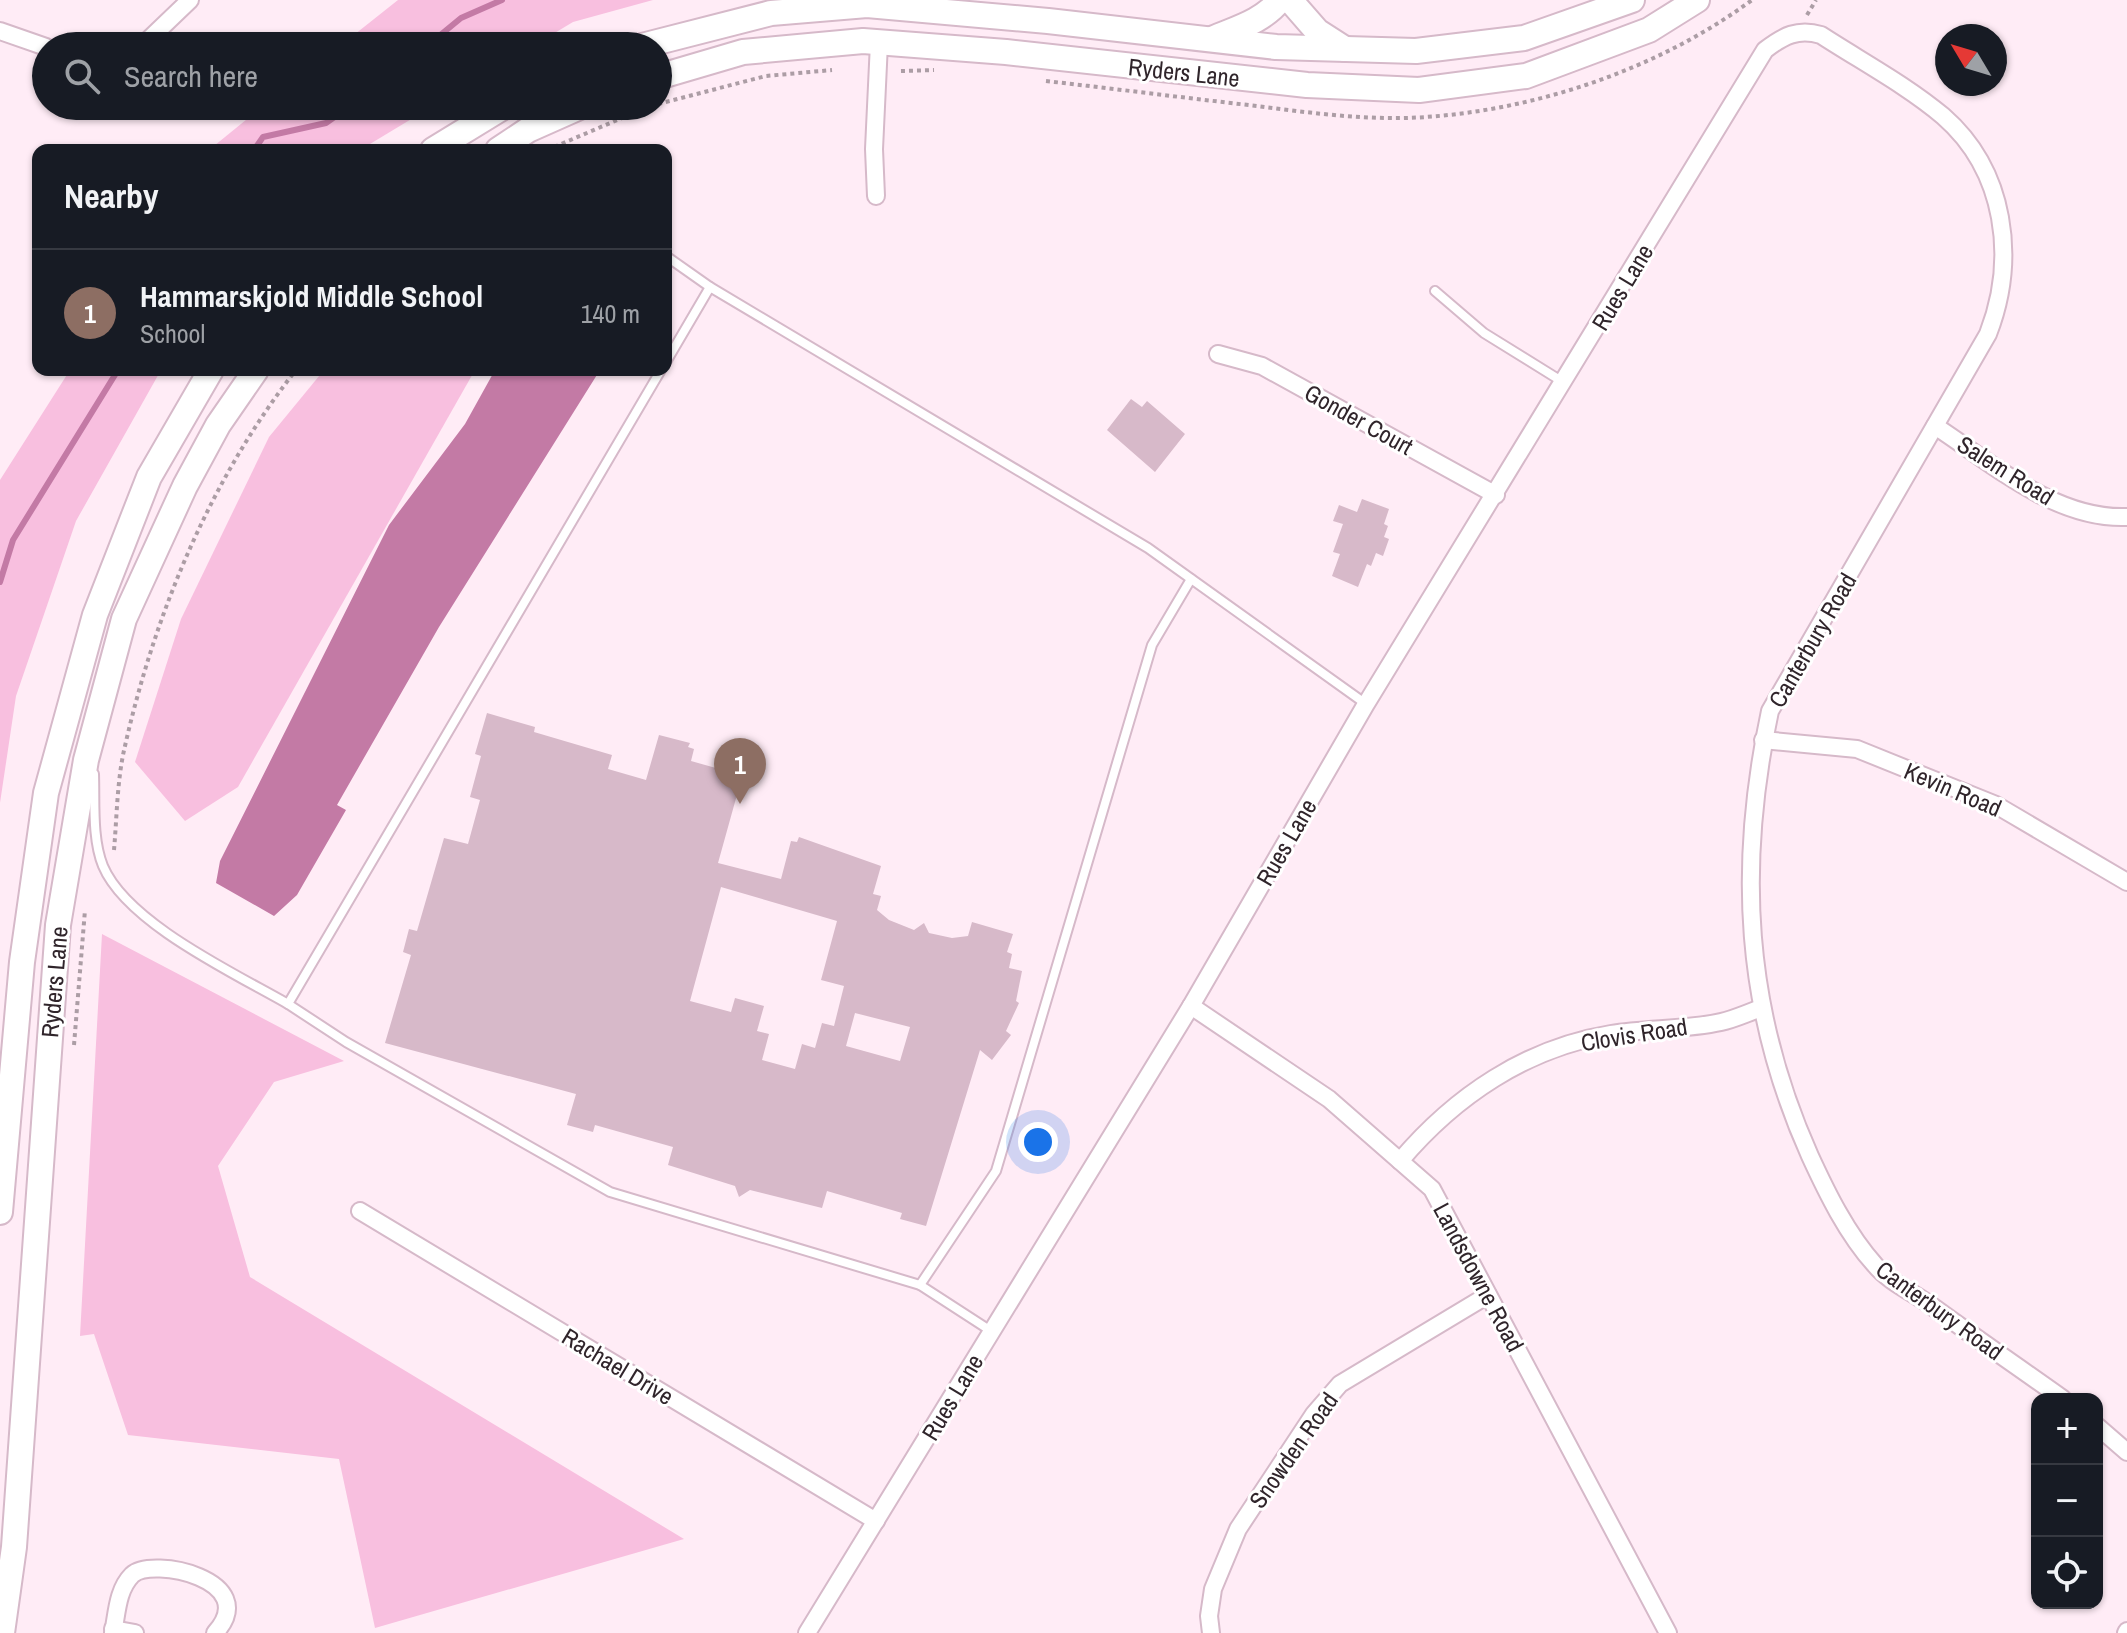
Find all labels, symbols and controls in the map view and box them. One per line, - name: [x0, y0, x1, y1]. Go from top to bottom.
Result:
- north arrow: [1935, 24, 2007, 96]
- search box: [32, 32, 672, 120]
- street label: Ryders Lane: [1127, 50, 1241, 94]
- icon: search: [60, 54, 104, 98]
- text: Search here: [124, 56, 258, 96]
- text: Nearby: [64, 173, 159, 219]
- street label: Rues Lane: [1584, 238, 1660, 336]
- text: Hammarskjold Middle School: [140, 276, 483, 316]
- text: 1: [84, 296, 96, 331]
- text: 140 m: [581, 296, 640, 331]
- text: School: [140, 316, 205, 351]
- street label: Gonder Court: [1299, 376, 1419, 462]
- street label: Salem Road: [1952, 428, 2060, 512]
- street label: Canterbury Road: [1761, 567, 1863, 713]
- pin: 1: [714, 738, 766, 804]
- street label: Kevin Road: [1899, 754, 2007, 824]
- street label: Rues Lane: [1248, 793, 1324, 891]
- street label: Ryders Lane: [33, 925, 75, 1039]
- street label: Clovis Road: [1579, 1010, 1689, 1058]
- your location: [1018, 1122, 1058, 1162]
- street label: Landsdowne Road: [1426, 1197, 1532, 1357]
- street label: Canterbury Road: [1870, 1253, 2010, 1367]
- street label: Rachael Drive: [556, 1320, 680, 1412]
- street label: Rues Lane: [914, 1348, 990, 1446]
- street label: Snowden Road: [1241, 1386, 1345, 1514]
- map controls: [2031, 1393, 2103, 1609]
- button: +: [2031, 1393, 2103, 1465]
- button: −: [2031, 1465, 2103, 1537]
- button: locate: [2031, 1537, 2103, 1609]

